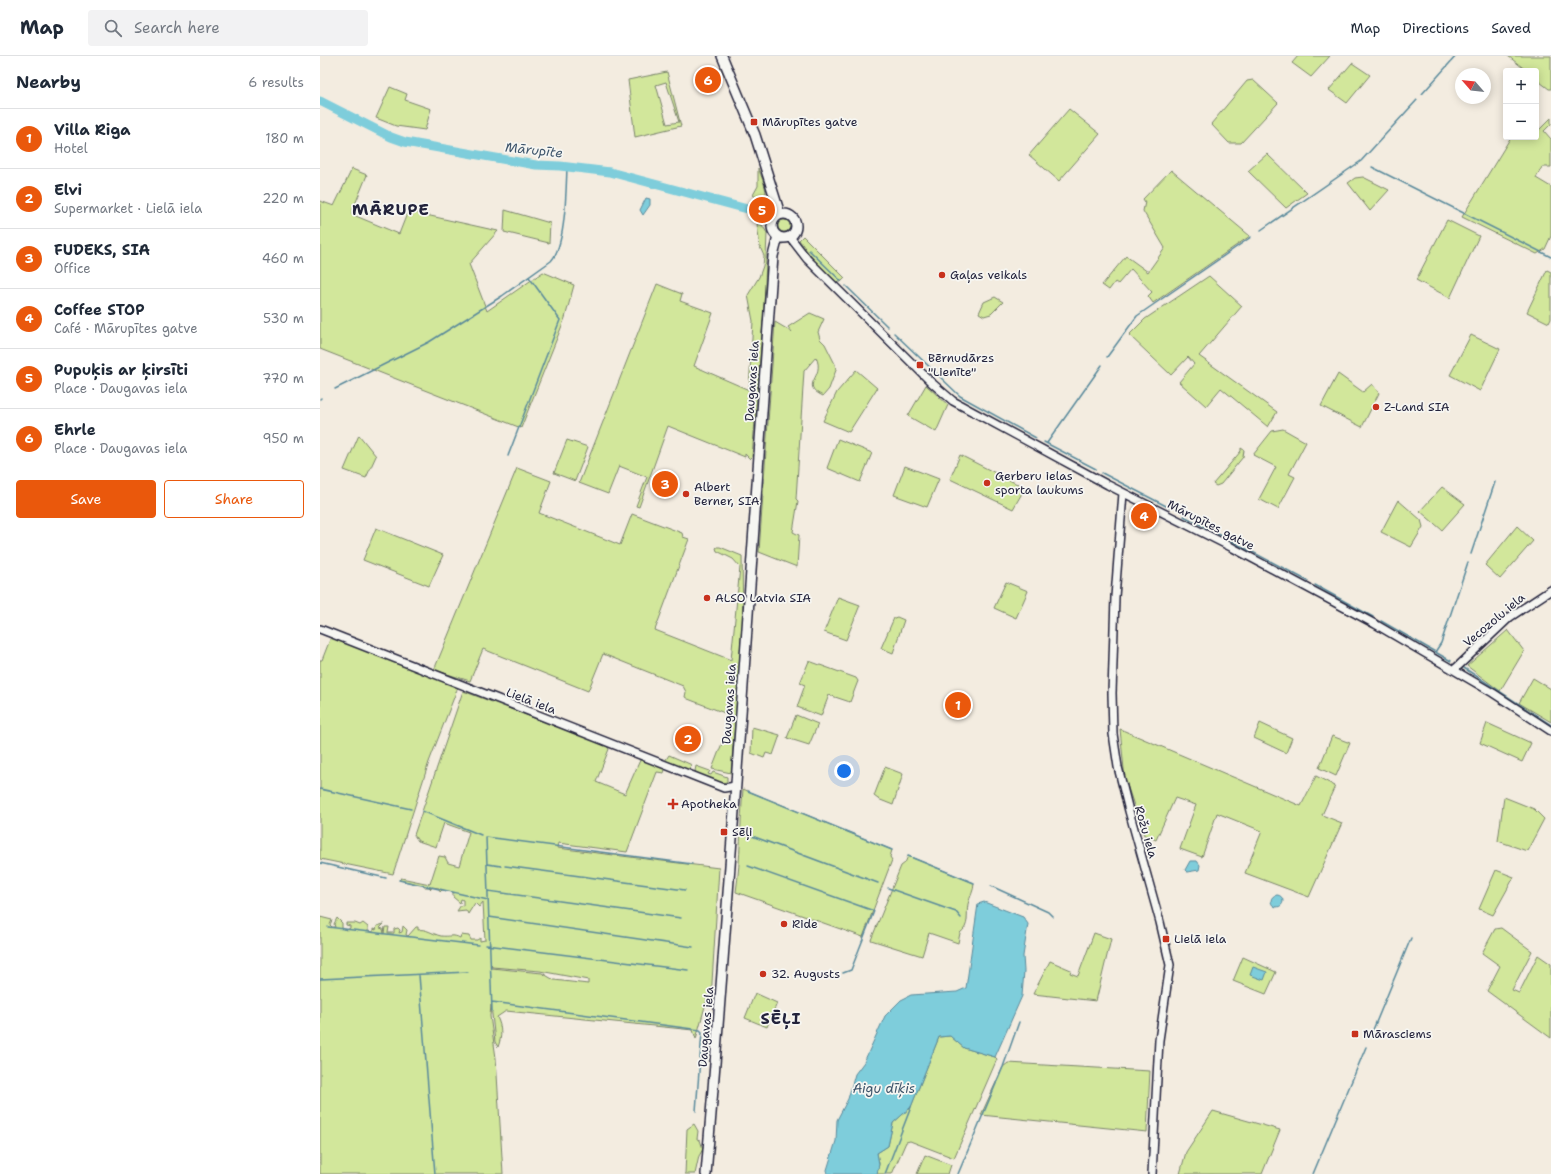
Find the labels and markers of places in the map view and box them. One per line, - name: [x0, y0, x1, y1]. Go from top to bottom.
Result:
- pin: 6: [695, 65, 721, 95]
- place label: Mārupītes gatve: [762, 114, 858, 130]
- marker: Mārupītes gatve: [749, 117, 759, 127]
- pin: 5: [749, 195, 775, 225]
- place label: Gaļas veikals: [950, 267, 1027, 283]
- marker: Gaļas veikals: [937, 270, 947, 280]
- place label: Bērnudārzs "Lienīte": [928, 350, 994, 380]
- marker: Bērnudārzs "Lienīte": [915, 360, 925, 370]
- place label: Z-Land SIA: [1384, 399, 1450, 415]
- marker: Z-Land SIA: [1371, 402, 1381, 412]
- place label: Gerberu ielas sporta laukums: [995, 468, 1084, 498]
- pin: 3: [652, 469, 678, 499]
- marker: Gerberu ielas sporta laukums: [982, 478, 992, 488]
- place label: Albert Berner, SIA: [694, 479, 760, 509]
- marker: Albert Berner, SIA: [681, 489, 691, 499]
- pin: 4: [1131, 501, 1157, 531]
- place label: ALSO Latvia SIA: [715, 590, 811, 606]
- marker: ALSO Latvia SIA: [702, 593, 712, 603]
- pin: 1: [945, 690, 971, 720]
- pin: 2: [675, 724, 701, 754]
- place label: Apotheka: [681, 796, 737, 812]
- marker: Apotheka: [668, 799, 678, 809]
- place label: Sēļi: [732, 824, 752, 840]
- marker: Sēļi: [719, 827, 729, 837]
- place label: Ride: [792, 916, 818, 932]
- marker: Ride: [779, 919, 789, 929]
- place label: Lielā iela: [1174, 931, 1227, 947]
- marker: Lielā iela: [1161, 934, 1171, 944]
- place label: 32. Augusts: [771, 966, 840, 982]
- marker: 32. Augusts: [758, 969, 768, 979]
- place label: Mārasciems: [1363, 1026, 1432, 1042]
- marker: Mārasciems: [1350, 1029, 1360, 1039]

